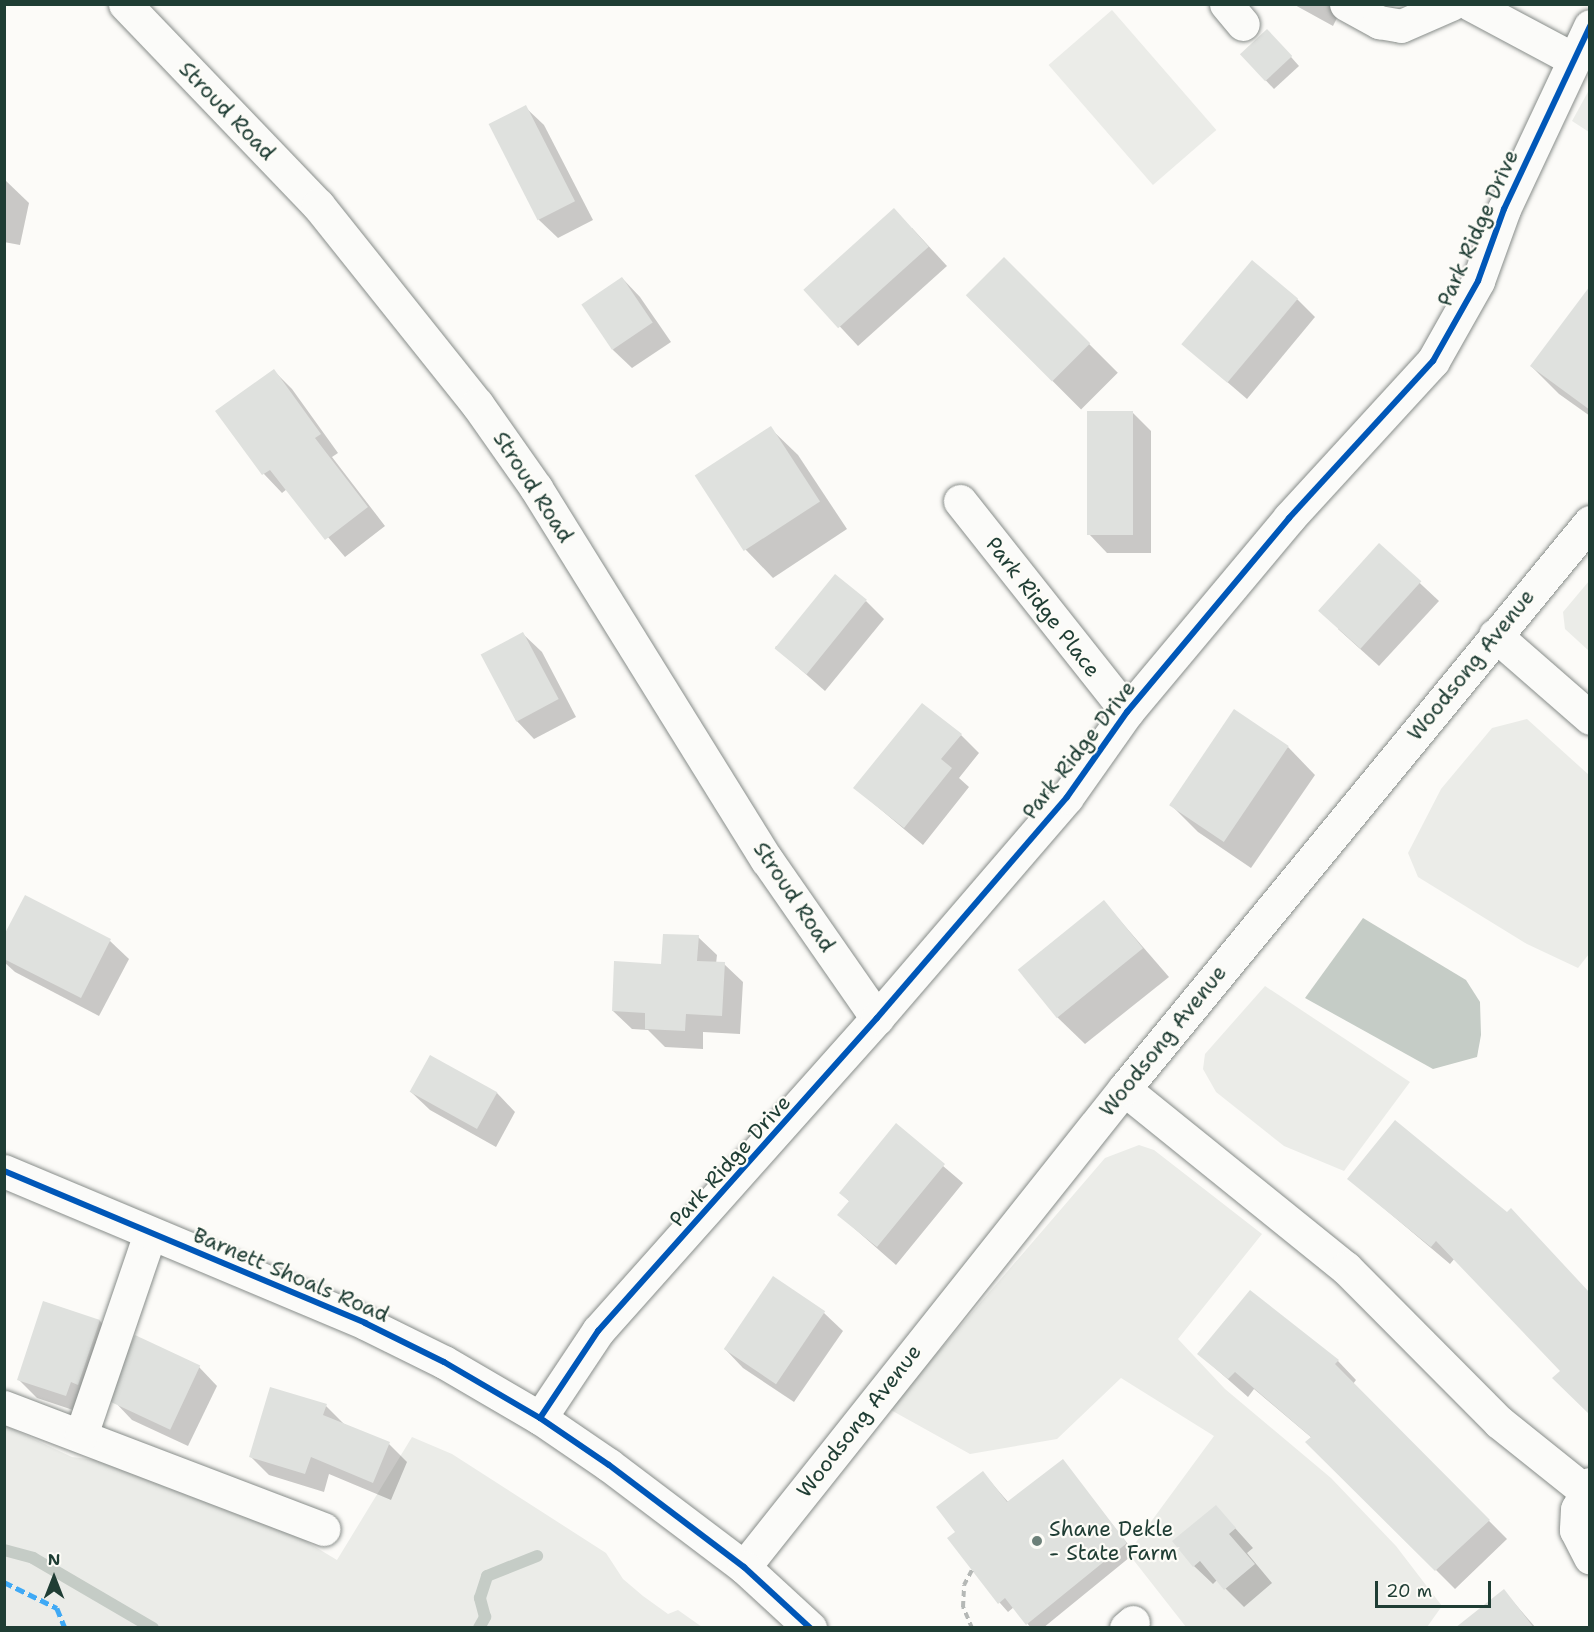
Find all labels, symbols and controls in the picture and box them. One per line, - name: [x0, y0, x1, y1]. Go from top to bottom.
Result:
- street label: Stroud Road: [174, 56, 280, 166]
- street label: Park Ridge Drive: [1432, 146, 1524, 310]
- street label: Stroud Road: [488, 427, 578, 547]
- street label: Park Ridge Place: [981, 532, 1105, 682]
- street label: Woodsong Avenue: [1402, 584, 1540, 746]
- street label: Park Ridge Drive: [1017, 676, 1141, 824]
- street label: Stroud Road: [748, 837, 840, 957]
- street label: Woodsong Avenue: [1094, 960, 1232, 1122]
- street label: Park Ridge Drive: [664, 1090, 796, 1232]
- street label: Barnett Shoals Road: [189, 1222, 393, 1328]
- street label: Woodsong Avenue: [791, 1339, 927, 1503]
- place label: Shane Dekle - State Farm: [1049, 1516, 1178, 1566]
- marker: Shane Dekle - State Farm: [1030, 1534, 1044, 1548]
- north arrow: [24, 1548, 84, 1608]
- text: N: [48, 1549, 60, 1570]
- scale bar: [1378, 1569, 1494, 1607]
- text: 20 m: [1386, 1579, 1432, 1603]

